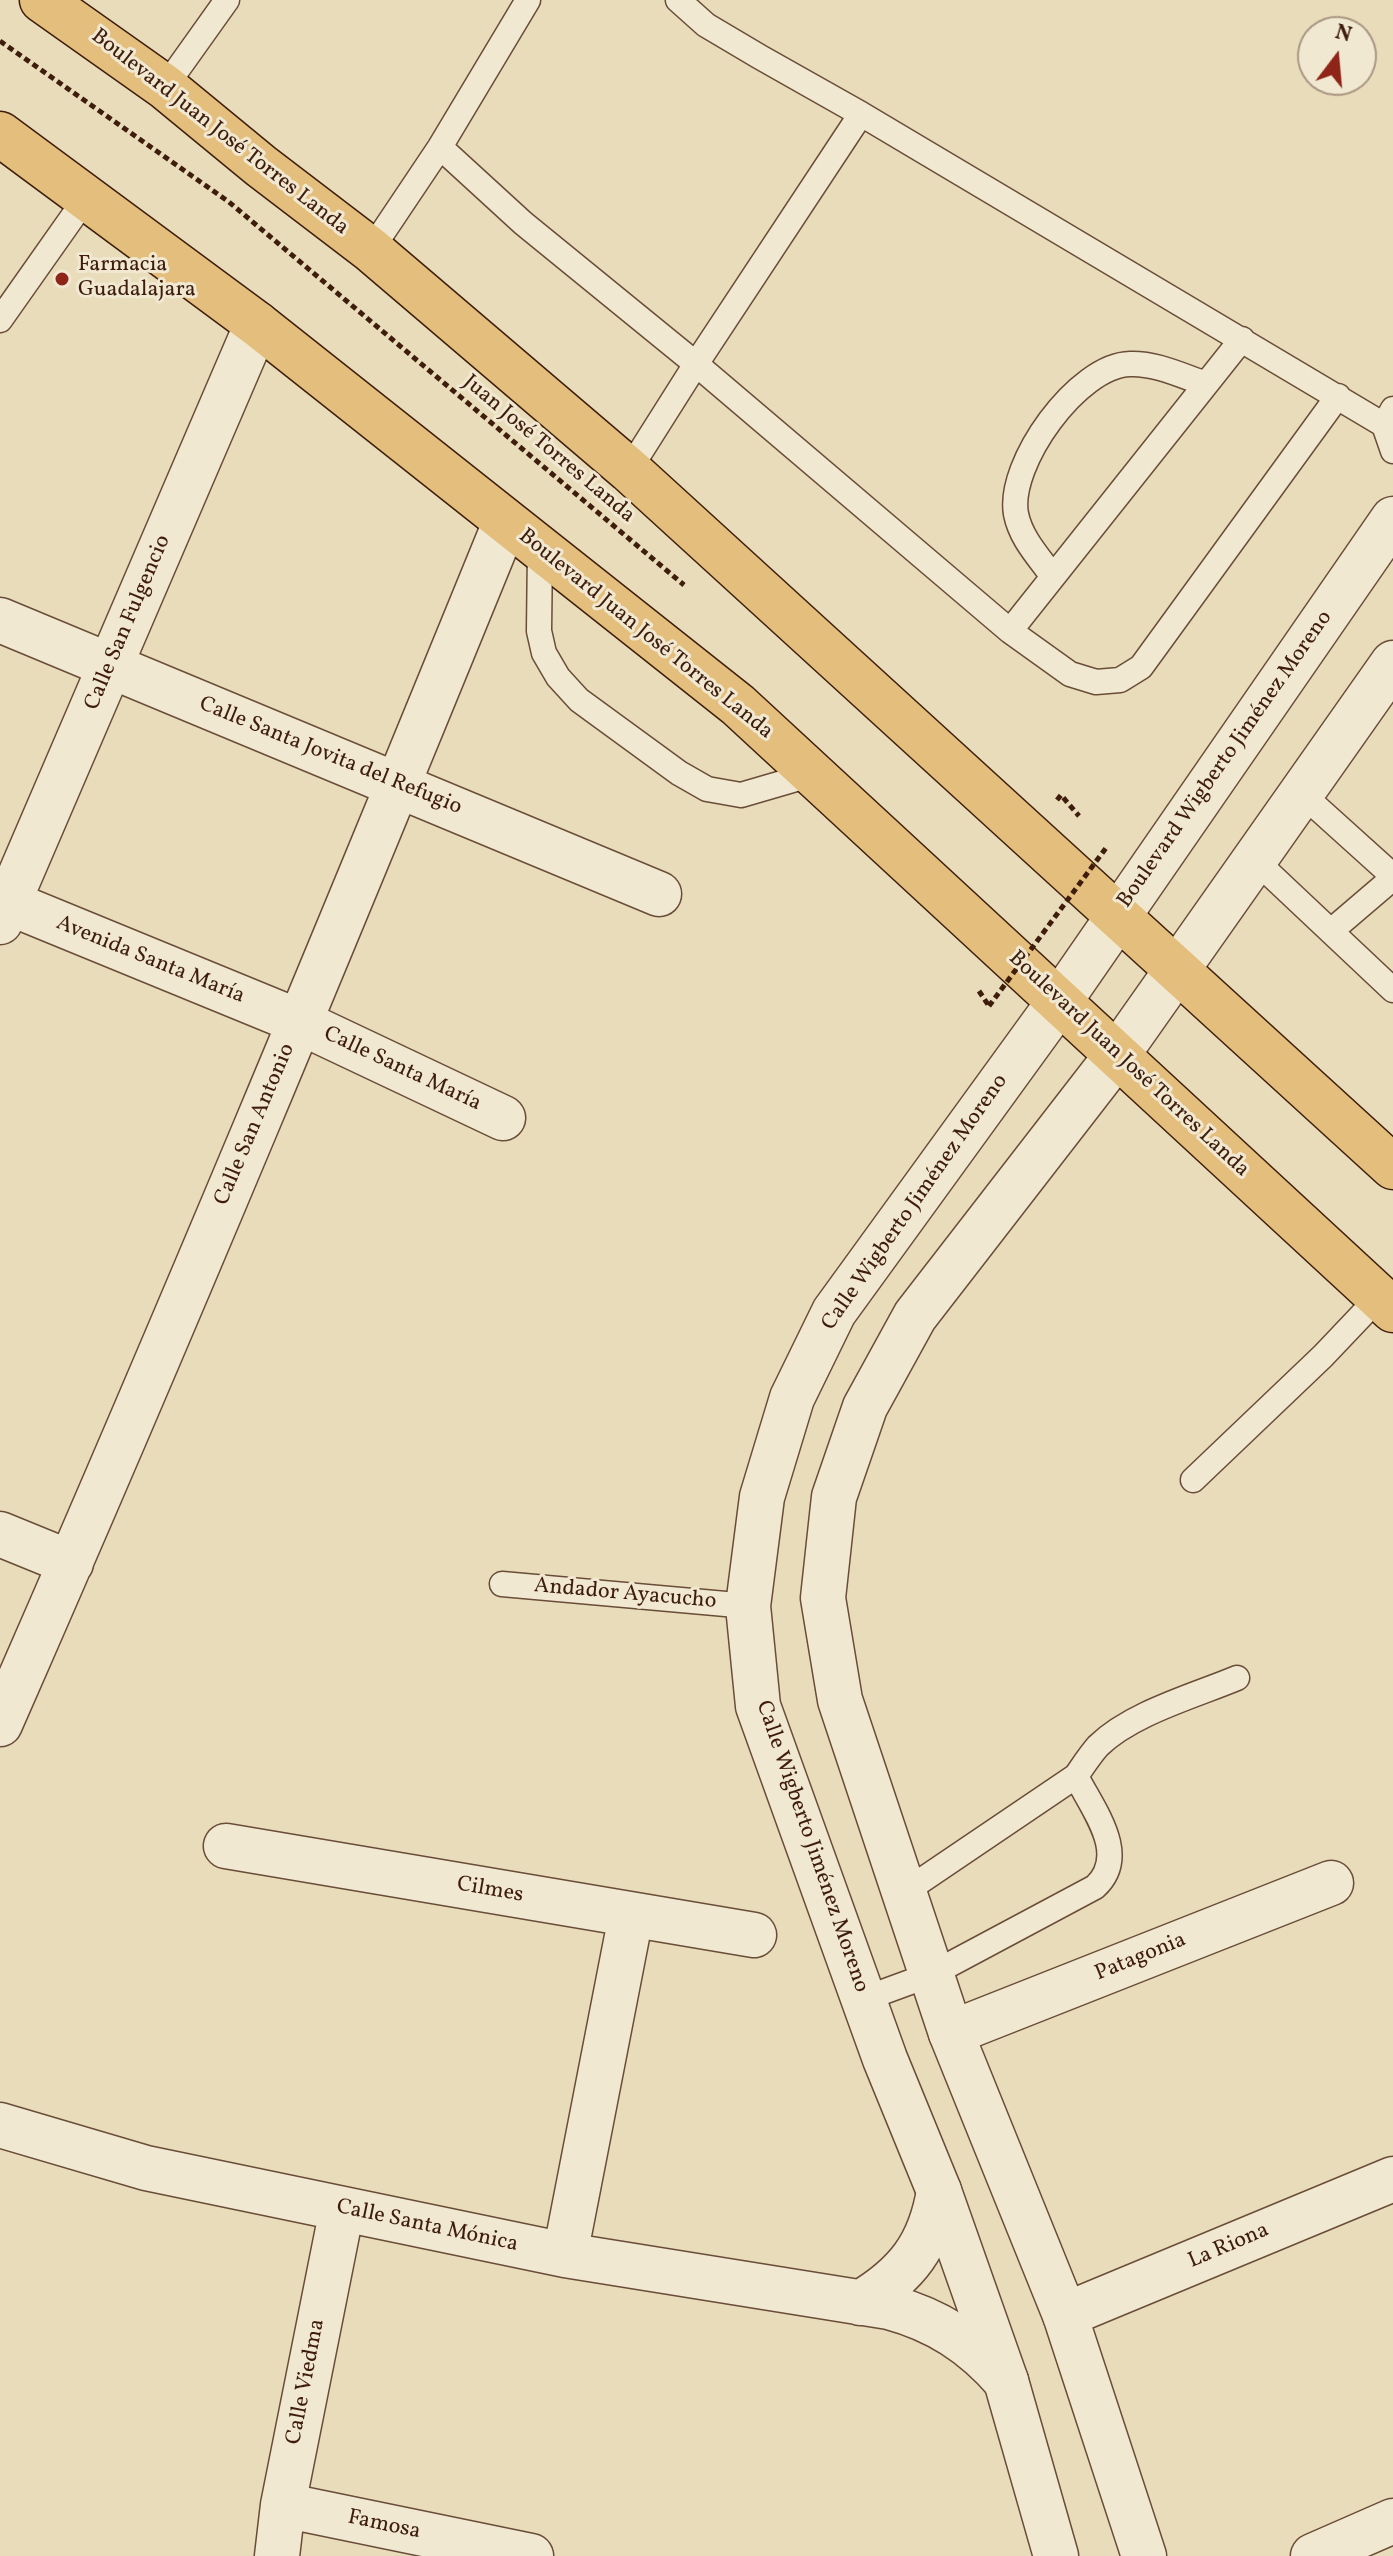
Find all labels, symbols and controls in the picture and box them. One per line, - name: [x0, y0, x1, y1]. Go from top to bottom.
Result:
- north arrow: [1297, 16, 1377, 96]
- text: N: [1331, 17, 1355, 51]
- street label: Boulevard Juan José Torres Landa: [85, 24, 353, 242]
- place label: Farmacia Guadalajara: [78, 253, 196, 304]
- marker: Farmacia Guadalajara: [53, 270, 71, 288]
- street label: Juan José Torres Landa: [456, 370, 640, 530]
- street label: Boulevard Juan José Torres Landa: [512, 524, 778, 746]
- street label: Calle San Fulgencio: [80, 532, 178, 714]
- street label: Boulevard Wigberto Jiménez Moreno: [1113, 606, 1339, 914]
- street label: Calle Santa Jovita del Refugio: [195, 692, 465, 822]
- street label: Avenida Santa María: [52, 911, 248, 1011]
- street label: Boulevard Juan José Torres Landa: [1002, 946, 1254, 1184]
- street label: Calle Santa María: [319, 1022, 485, 1118]
- street label: Calle San Antonio: [210, 1040, 302, 1210]
- street label: Calle Wigberto Jiménez Moreno: [817, 1070, 1015, 1336]
- street label: Andador Ayacucho: [533, 1574, 717, 1616]
- street label: Calle Wigberto Jiménez Moreno: [749, 1698, 873, 1996]
- street label: Cilmes: [455, 1872, 525, 1910]
- street label: Patagonia: [1092, 1928, 1190, 1988]
- street label: Calle Santa Mónica: [334, 2195, 520, 2259]
- street label: La Riona: [1185, 2218, 1273, 2276]
- street label: Calle Viedma: [282, 2317, 332, 2447]
- street label: Famosa: [345, 2505, 423, 2547]

